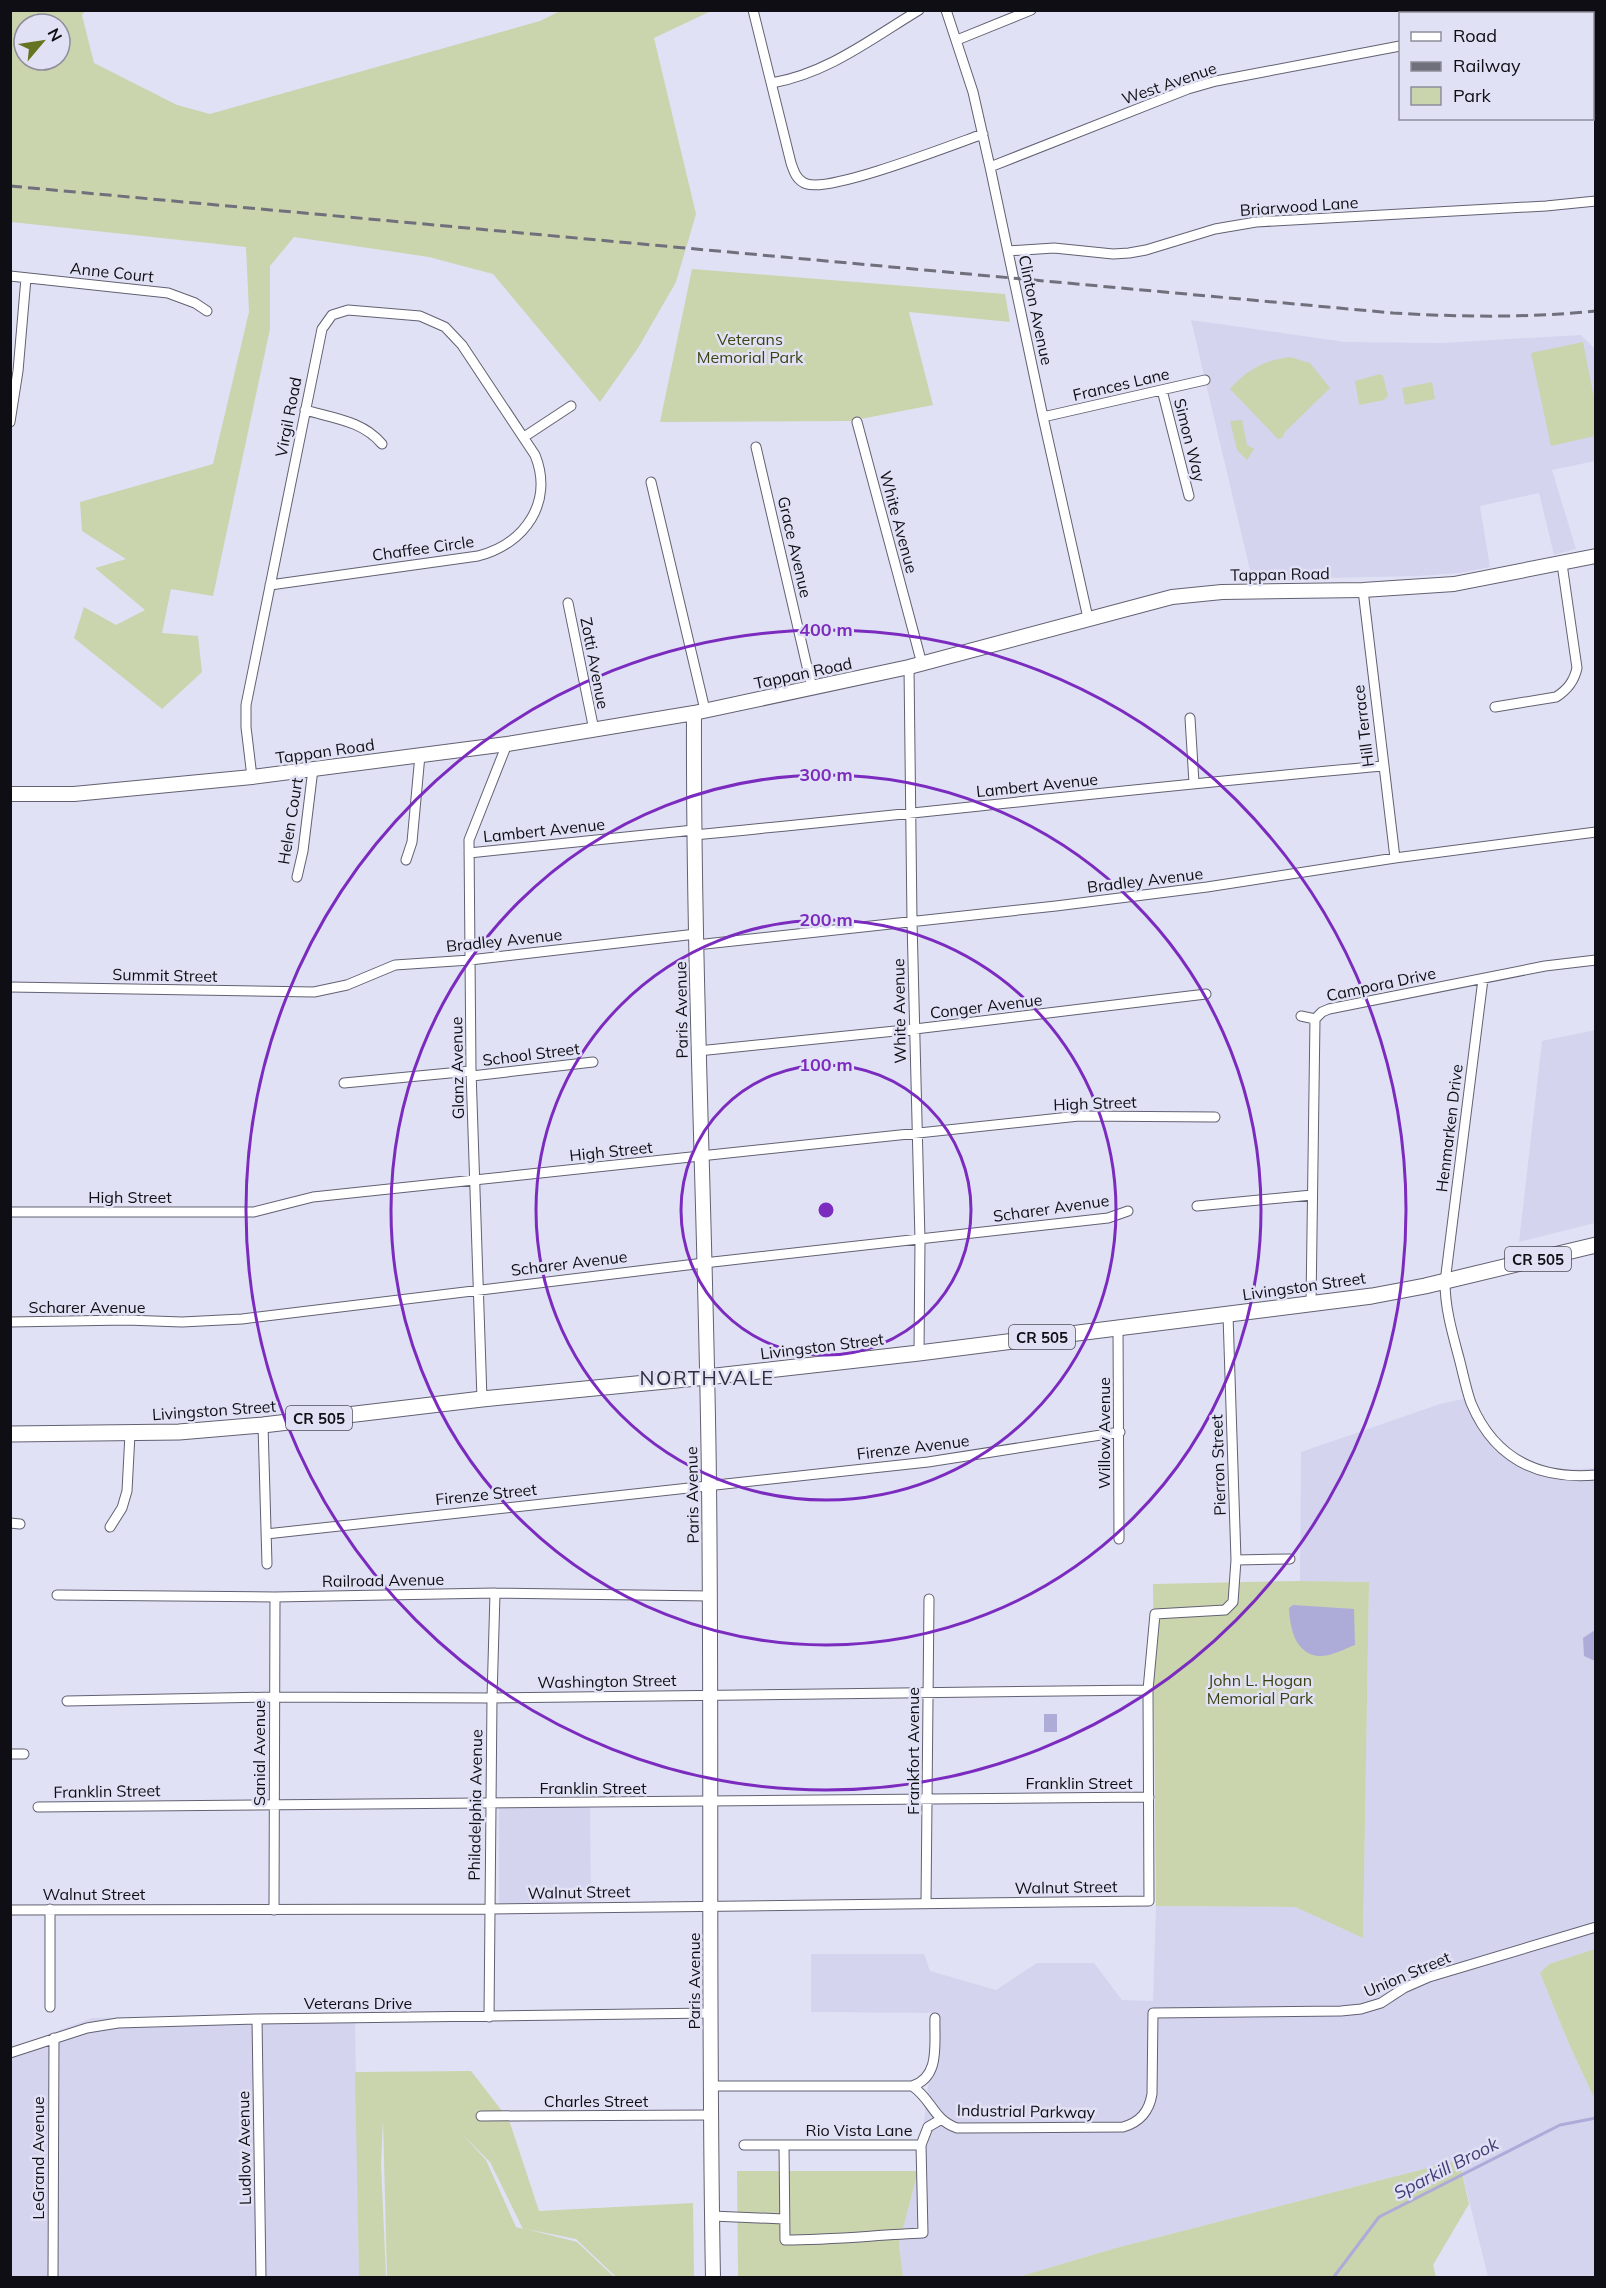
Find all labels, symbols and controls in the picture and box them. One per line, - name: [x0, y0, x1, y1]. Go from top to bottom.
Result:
- north arrow: [12, 12, 72, 72]
- legend: [1399, 12, 1594, 120]
- text: Road: [1453, 24, 1497, 47]
- text: N: [43, 25, 67, 45]
- text: Railway: [1453, 54, 1521, 77]
- street label: West Avenue: [1119, 57, 1219, 109]
- text: Park: [1453, 84, 1492, 107]
- street label: Briarwood Lane: [1239, 192, 1359, 220]
- street label: Clinton Avenue: [1015, 253, 1057, 367]
- street label: Anne Court: [69, 258, 155, 286]
- park label: Veterans Memorial Park: [697, 329, 804, 367]
- street label: Frances Lane: [1071, 363, 1171, 405]
- street label: Virgil Road: [270, 375, 306, 459]
- street label: Simon Way: [1170, 396, 1210, 484]
- street label: White Avenue: [876, 469, 922, 575]
- street label: Grace Avenue: [774, 494, 816, 600]
- street label: Chaffee Circle: [371, 531, 475, 565]
- street label: Tappan Road: [1230, 563, 1330, 585]
- street label: Zotti Avenue: [576, 615, 614, 711]
- text: 400 m: [799, 618, 853, 641]
- street label: Tappan Road: [752, 653, 854, 693]
- street label: Hill Terrace: [1348, 684, 1378, 768]
- street label: Tappan Road: [274, 734, 376, 768]
- text: 300 m: [799, 763, 853, 786]
- street label: Lambert Avenue: [975, 769, 1099, 801]
- street label: Helen Court: [273, 776, 307, 866]
- street label: Lambert Avenue: [482, 814, 606, 846]
- street label: Bradley Avenue: [1086, 863, 1204, 897]
- text: 200 m: [799, 908, 853, 931]
- street label: Bradley Avenue: [445, 924, 563, 956]
- street label: White Avenue: [888, 958, 910, 1064]
- street label: Paris Avenue: [670, 961, 692, 1059]
- street label: Campora Drive: [1325, 963, 1437, 1005]
- street label: Summit Street: [112, 964, 218, 986]
- street label: Conger Avenue: [929, 989, 1043, 1023]
- street label: Glanz Avenue: [446, 1016, 468, 1120]
- street label: School Street: [481, 1038, 581, 1070]
- text: 100 m: [799, 1053, 853, 1076]
- street label: Henmarken Drive: [1431, 1063, 1467, 1193]
- street label: High Street: [1053, 1092, 1137, 1114]
- street label: High Street: [568, 1137, 654, 1165]
- street label: High Street: [88, 1187, 172, 1207]
- street label: Scharer Avenue: [992, 1190, 1110, 1226]
- centre of rings: [816, 1200, 836, 1220]
- street label: Scharer Avenue: [510, 1246, 628, 1280]
- road number: CR 505: [1505, 1247, 1571, 1271]
- street label: Livingston Street: [1241, 1267, 1367, 1305]
- street label: Scharer Avenue: [29, 1297, 146, 1317]
- road number: CR 505: [1009, 1325, 1075, 1349]
- street label: Livingston Street: [759, 1328, 885, 1363]
- district label: NORTHVALE: [640, 1365, 774, 1390]
- street label: Willow Avenue: [1094, 1377, 1114, 1489]
- street label: Livingston Street: [151, 1396, 277, 1424]
- road number: CR 505: [286, 1406, 352, 1430]
- street label: Pierron Street: [1206, 1414, 1230, 1516]
- street label: Firenze Avenue: [856, 1430, 970, 1464]
- street label: Paris Avenue: [681, 1446, 703, 1544]
- street label: Firenze Street: [434, 1479, 538, 1509]
- street label: Railroad Avenue: [322, 1569, 444, 1591]
- street label: Washington Street: [537, 1670, 677, 1692]
- park label: John L. Hogan Memorial Park: [1207, 1670, 1314, 1708]
- street label: Frankfort Avenue: [903, 1687, 923, 1815]
- street label: Sanial Avenue: [249, 1700, 269, 1806]
- street label: Philadelphia Avenue: [464, 1729, 486, 1881]
- street label: Franklin Street: [1025, 1773, 1133, 1793]
- street label: Franklin Street: [539, 1778, 647, 1798]
- street label: Franklin Street: [53, 1780, 161, 1802]
- street label: Walnut Street: [1014, 1876, 1118, 1898]
- street label: Walnut Street: [527, 1881, 631, 1903]
- street label: Walnut Street: [43, 1884, 146, 1904]
- street label: Paris Avenue: [684, 1932, 704, 2030]
- street label: Union Street: [1361, 1947, 1454, 2001]
- street label: Veterans Drive: [304, 1993, 412, 2013]
- street label: Ludlow Avenue: [233, 2091, 255, 2205]
- street label: Charles Street: [544, 2091, 649, 2111]
- street label: LeGrand Avenue: [28, 2096, 48, 2220]
- street label: Industrial Parkway: [957, 2100, 1096, 2122]
- street label: Rio Vista Lane: [806, 2120, 912, 2140]
- water label: Sparkill Brook: [1390, 2131, 1503, 2204]

